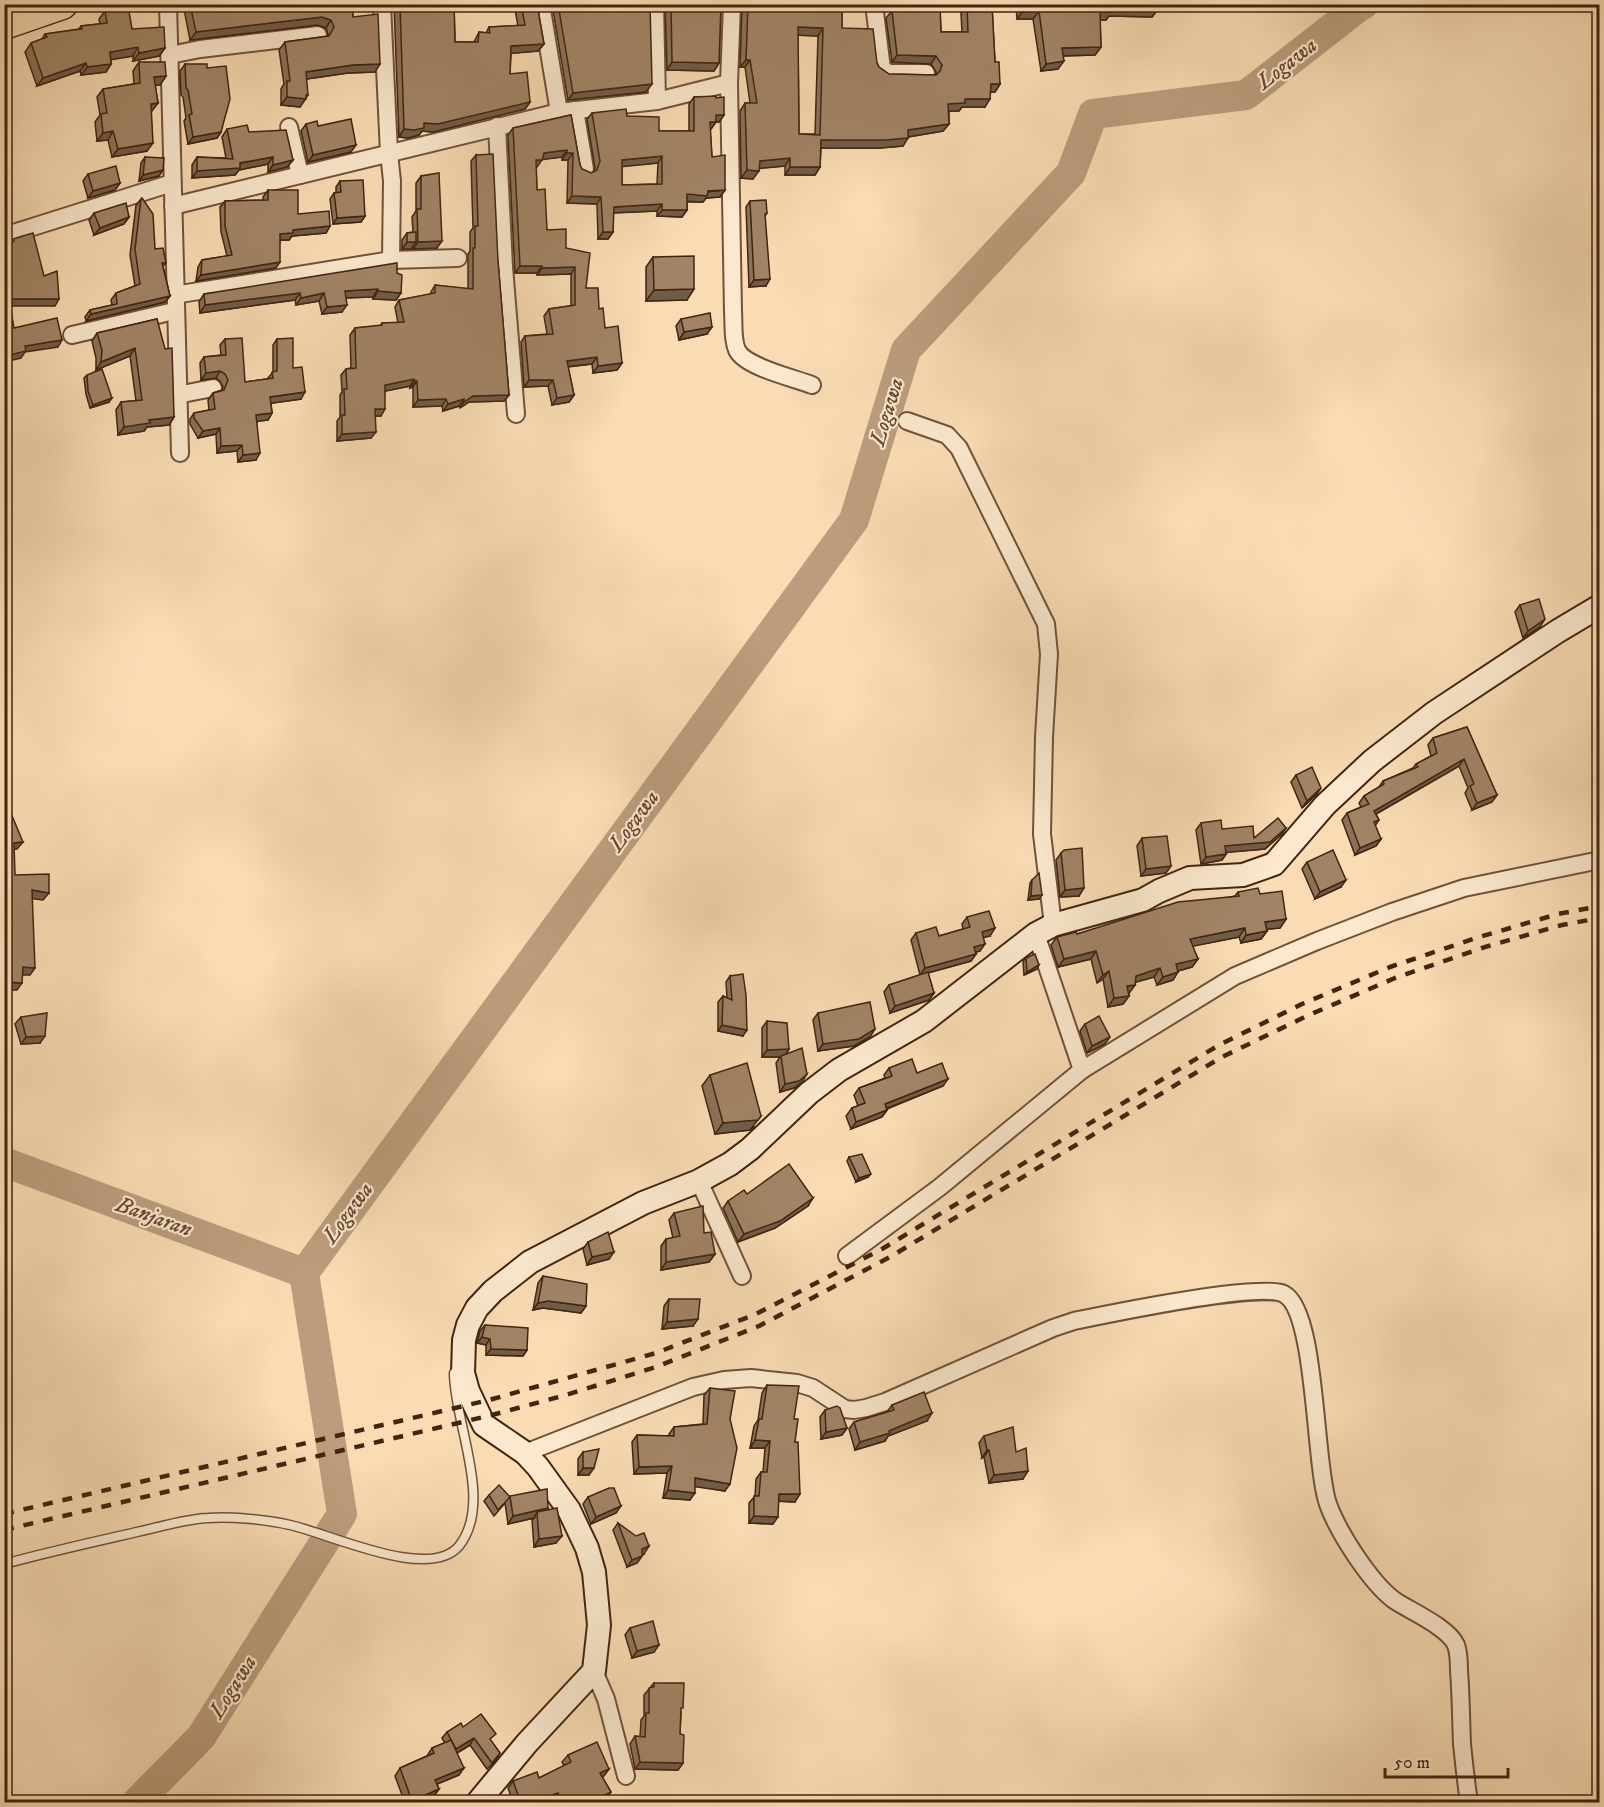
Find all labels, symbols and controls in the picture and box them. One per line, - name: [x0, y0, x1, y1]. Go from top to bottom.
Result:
- water label: Logawa: [1250, 32, 1322, 97]
- water label: Logawa: [863, 375, 910, 451]
- water label: Logawa: [602, 785, 665, 858]
- water label: Logawa: [316, 1177, 379, 1250]
- water label: Banjaran: [111, 1191, 196, 1243]
- water label: Logawa: [202, 1651, 263, 1725]
- scale bar: [1385, 1741, 1508, 1779]
- text: 50 m: [1394, 1752, 1430, 1774]

